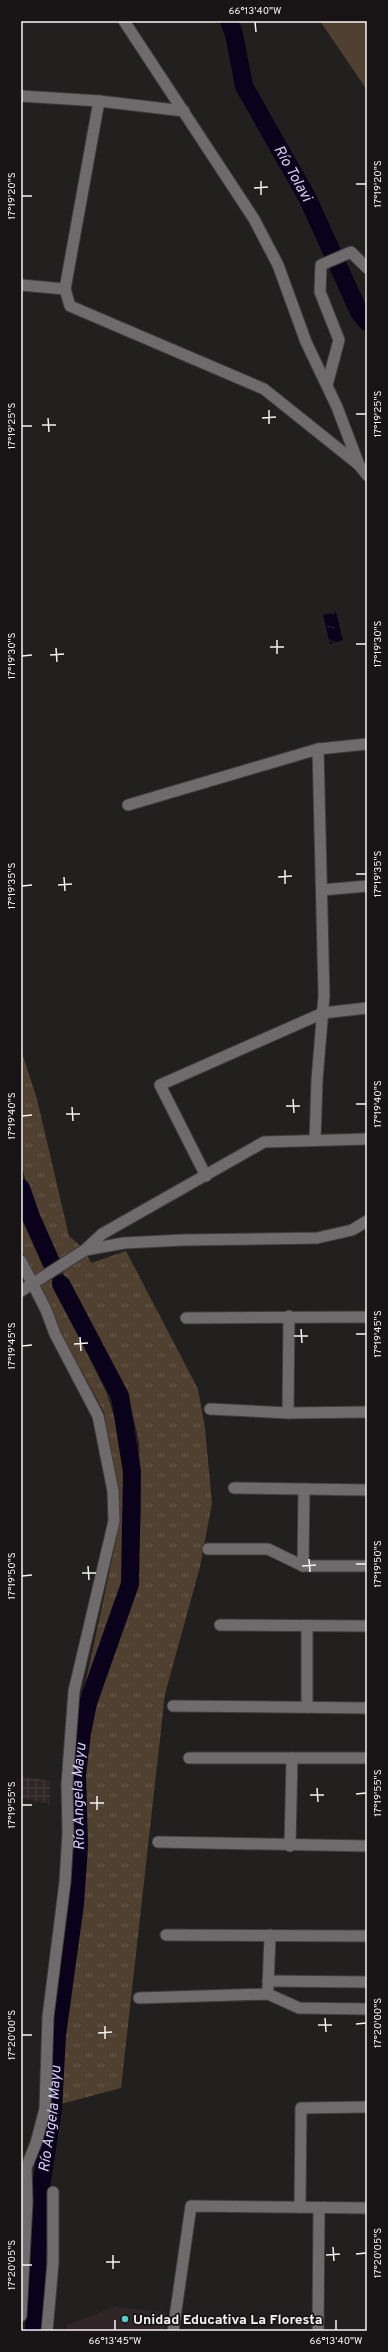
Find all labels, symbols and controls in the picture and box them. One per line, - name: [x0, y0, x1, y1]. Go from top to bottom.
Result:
- text: 66°13'40"W: [229, 5, 281, 18]
- water label: Río Tolavi: [269, 142, 316, 206]
- text: 17°19'20"S: [372, 160, 385, 208]
- text: 17°19'20"S: [6, 172, 19, 220]
- text: 17°19'25"S: [372, 390, 385, 438]
- text: 17°19'25"S: [6, 402, 19, 450]
- text: 17°19'30"S: [372, 620, 385, 668]
- text: 17°19'30"S: [6, 632, 19, 680]
- text: 17°19'35"S: [372, 850, 385, 898]
- text: 17°19'35"S: [6, 862, 19, 910]
- text: 17°19'40"S: [372, 1080, 385, 1128]
- text: 17°19'40"S: [6, 1092, 19, 1140]
- text: 17°19'45"S: [372, 1310, 385, 1358]
- text: 17°19'45"S: [6, 1322, 19, 1370]
- text: 17°19'50"S: [372, 1540, 385, 1588]
- text: 17°19'50"S: [6, 1552, 19, 1600]
- water label: Río Angela Mayu: [69, 1741, 92, 1851]
- text: 17°19'55"S: [372, 1769, 385, 1817]
- text: 17°19'55"S: [6, 1781, 19, 1829]
- text: 17°20'00"S: [372, 1998, 385, 2048]
- text: 17°20'00"S: [6, 2010, 19, 2060]
- water label: Río Angela Mayu: [35, 2064, 66, 2174]
- text: 17°20'05"S: [372, 2228, 385, 2278]
- text: 17°20'05"S: [6, 2240, 19, 2290]
- place label: Unidad Educativa La Floresta: [133, 2312, 322, 2329]
- marker: Unidad Educativa La Floresta: [120, 2314, 130, 2324]
- text: 66°13'45"W: [89, 2335, 141, 2348]
- text: 66°13'40"W: [310, 2335, 362, 2348]

